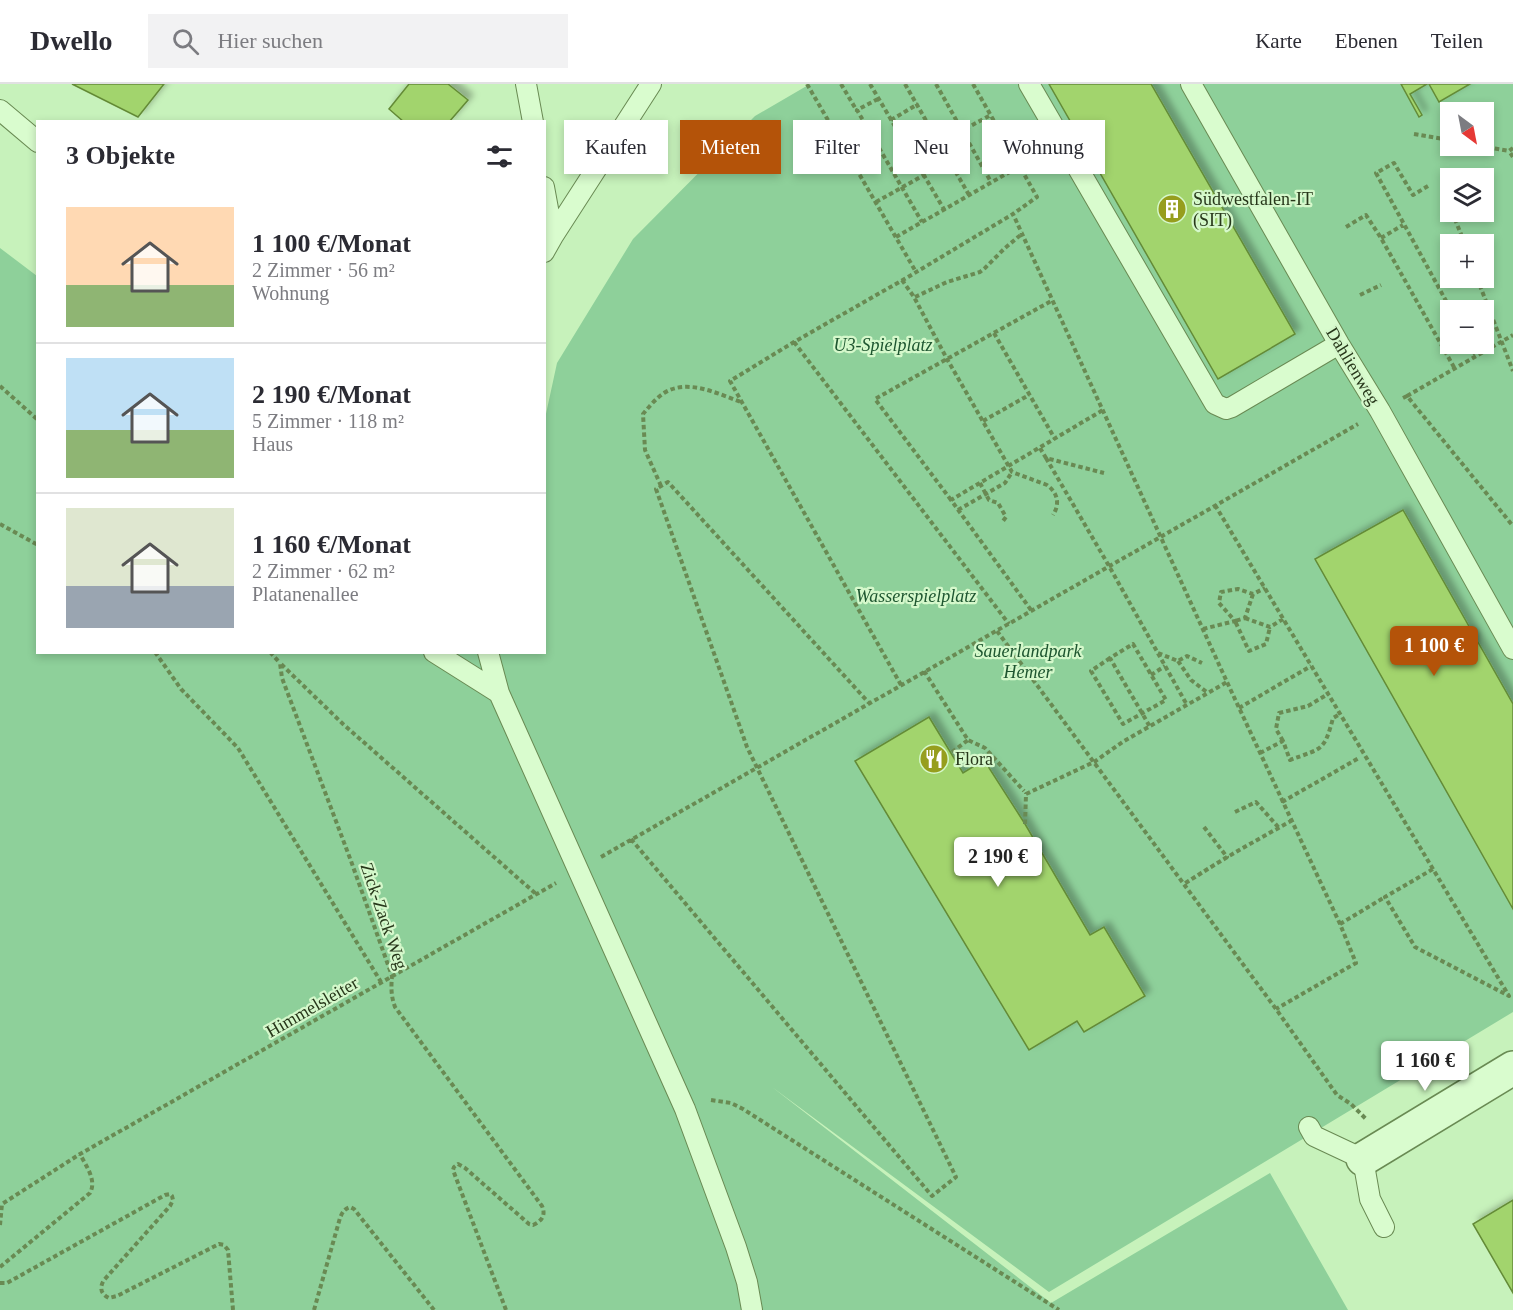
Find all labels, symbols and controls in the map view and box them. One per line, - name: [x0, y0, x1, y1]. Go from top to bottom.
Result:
- search box: [148, 14, 568, 68]
- text: Dwello: [30, 25, 112, 56]
- icon: search: [169, 25, 202, 58]
- text: Hier suchen: [217, 28, 323, 53]
- text: Karte: [1255, 29, 1302, 53]
- text: Ebenen: [1335, 29, 1398, 53]
- text: Teilen: [1431, 29, 1483, 53]
- north arrow: [1440, 102, 1494, 156]
- map controls: [1440, 102, 1494, 354]
- chip: Kaufen: [564, 120, 668, 174]
- chip: Mieten: [680, 120, 781, 174]
- chip: Filter: [793, 120, 881, 174]
- chip: Neu: [893, 120, 970, 174]
- chip: Wohnung: [982, 120, 1105, 174]
- icon: filters: [483, 140, 516, 173]
- text: 3 Objekte: [66, 141, 175, 170]
- button: layers: [1440, 168, 1494, 222]
- place label: Südwestfalen-IT (SIT): [1193, 189, 1313, 231]
- building icon: Südwestfalen-IT (SIT): [1156, 193, 1188, 225]
- text: 1 100 €/Monat: [252, 229, 411, 258]
- icon: home: [114, 231, 186, 303]
- button: +: [1440, 234, 1494, 288]
- text: 2 Zimmer · 56 m²: [252, 259, 395, 281]
- text: Wohnung: [252, 282, 329, 304]
- button: −: [1440, 300, 1494, 354]
- street label: Dahlienweg: [1322, 324, 1384, 408]
- park label: U3-Spielplatz: [834, 335, 933, 355]
- text: 2 190 €/Monat: [252, 380, 411, 409]
- icon: home: [114, 382, 186, 454]
- text: 5 Zimmer · 118 m²: [252, 410, 404, 432]
- text: Haus: [252, 433, 293, 455]
- text: 1 160 €/Monat: [252, 530, 411, 559]
- icon: home: [114, 532, 186, 604]
- text: 2 Zimmer · 62 m²: [252, 560, 395, 582]
- text: Platanenallee: [252, 583, 359, 605]
- park label: Wasserspielplatz: [856, 586, 976, 606]
- pin: 1 100 €: [1379, 626, 1489, 677]
- text: 1 100 €: [1404, 634, 1464, 656]
- park label: Sauerlandpark Hemer: [975, 641, 1083, 682]
- restaurant icon: Flora: [918, 743, 950, 775]
- place label: Flora: [955, 749, 993, 769]
- pin: 2 190 €: [943, 837, 1053, 888]
- text: 2 190 €: [968, 845, 1028, 867]
- street label: Zick-Zack Weg: [356, 860, 412, 972]
- street label: Himmelsleiter: [262, 973, 362, 1041]
- pin: 1 160 €: [1370, 1041, 1480, 1092]
- text: 1 160 €: [1395, 1049, 1455, 1071]

